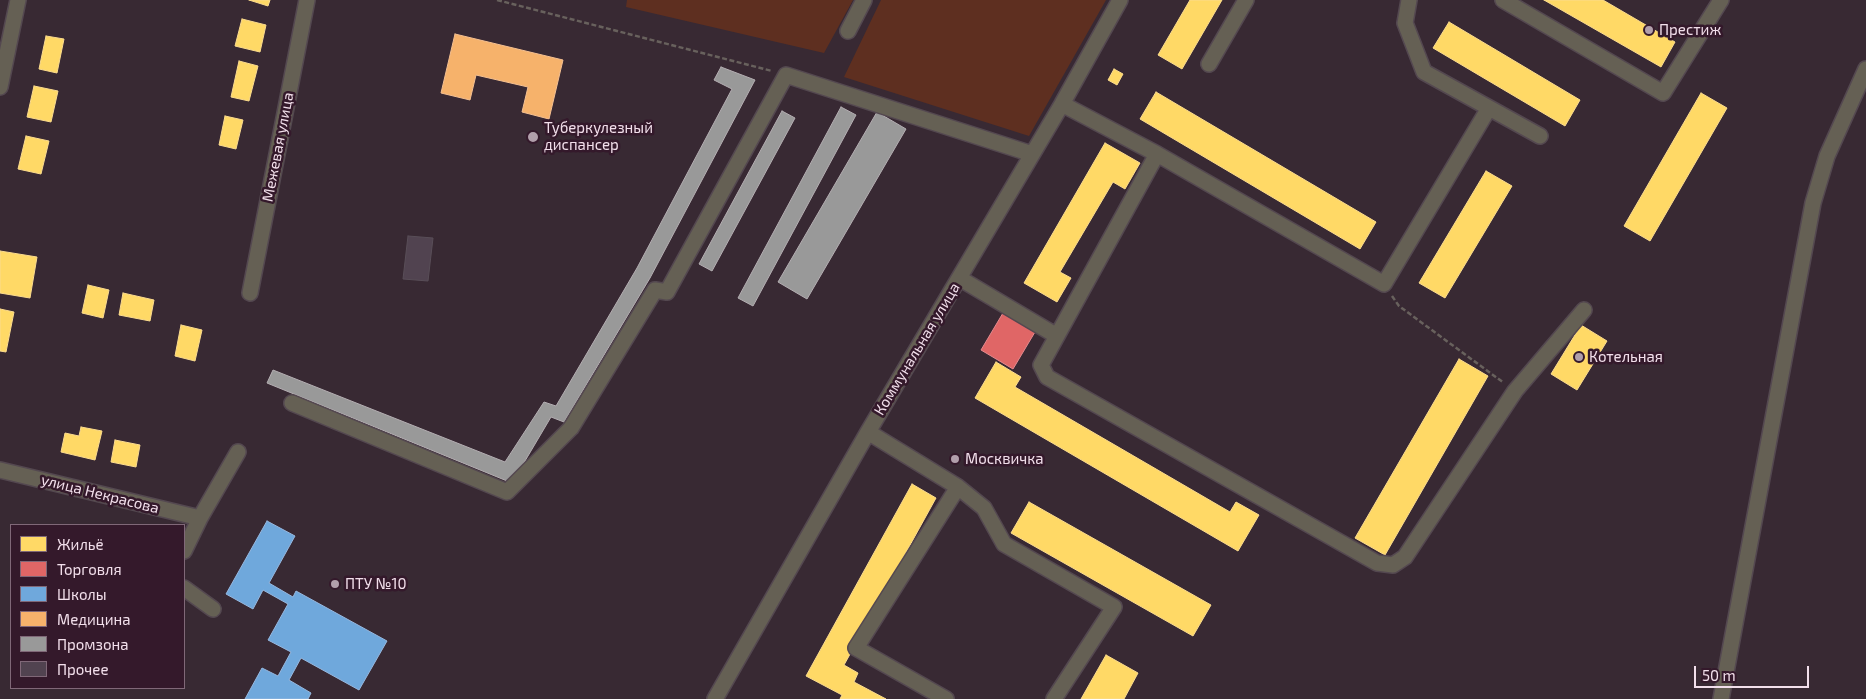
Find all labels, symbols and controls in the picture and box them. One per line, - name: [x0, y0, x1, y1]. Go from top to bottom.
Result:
- place label: Престиж: [1659, 21, 1721, 39]
- marker: Престиж: [1643, 24, 1655, 36]
- street label: Межевая улица: [259, 91, 297, 203]
- place label: Туберкулезный диспансер: [544, 119, 653, 154]
- marker: Туберкулезный диспансер: [526, 130, 540, 144]
- street label: Коммунальная улица: [870, 279, 964, 419]
- place label: Котельная: [1589, 348, 1663, 366]
- marker: Котельная: [1573, 351, 1585, 363]
- place label: Москвичка: [965, 450, 1044, 468]
- marker: Москвичка: [949, 453, 961, 465]
- street label: улица Некрасова: [39, 471, 161, 517]
- legend: [10, 524, 185, 689]
- text: Жильё: [57, 535, 104, 553]
- text: Торговля: [57, 560, 122, 578]
- place label: ПТУ №10: [345, 575, 407, 593]
- marker: ПТУ №10: [329, 578, 341, 590]
- text: Школы: [57, 585, 107, 603]
- text: Медицина: [57, 610, 130, 628]
- text: Промзона: [57, 635, 129, 653]
- scale bar: [1696, 656, 1811, 688]
- text: Прочее: [57, 660, 109, 678]
- text: 50 m: [1702, 666, 1736, 684]

